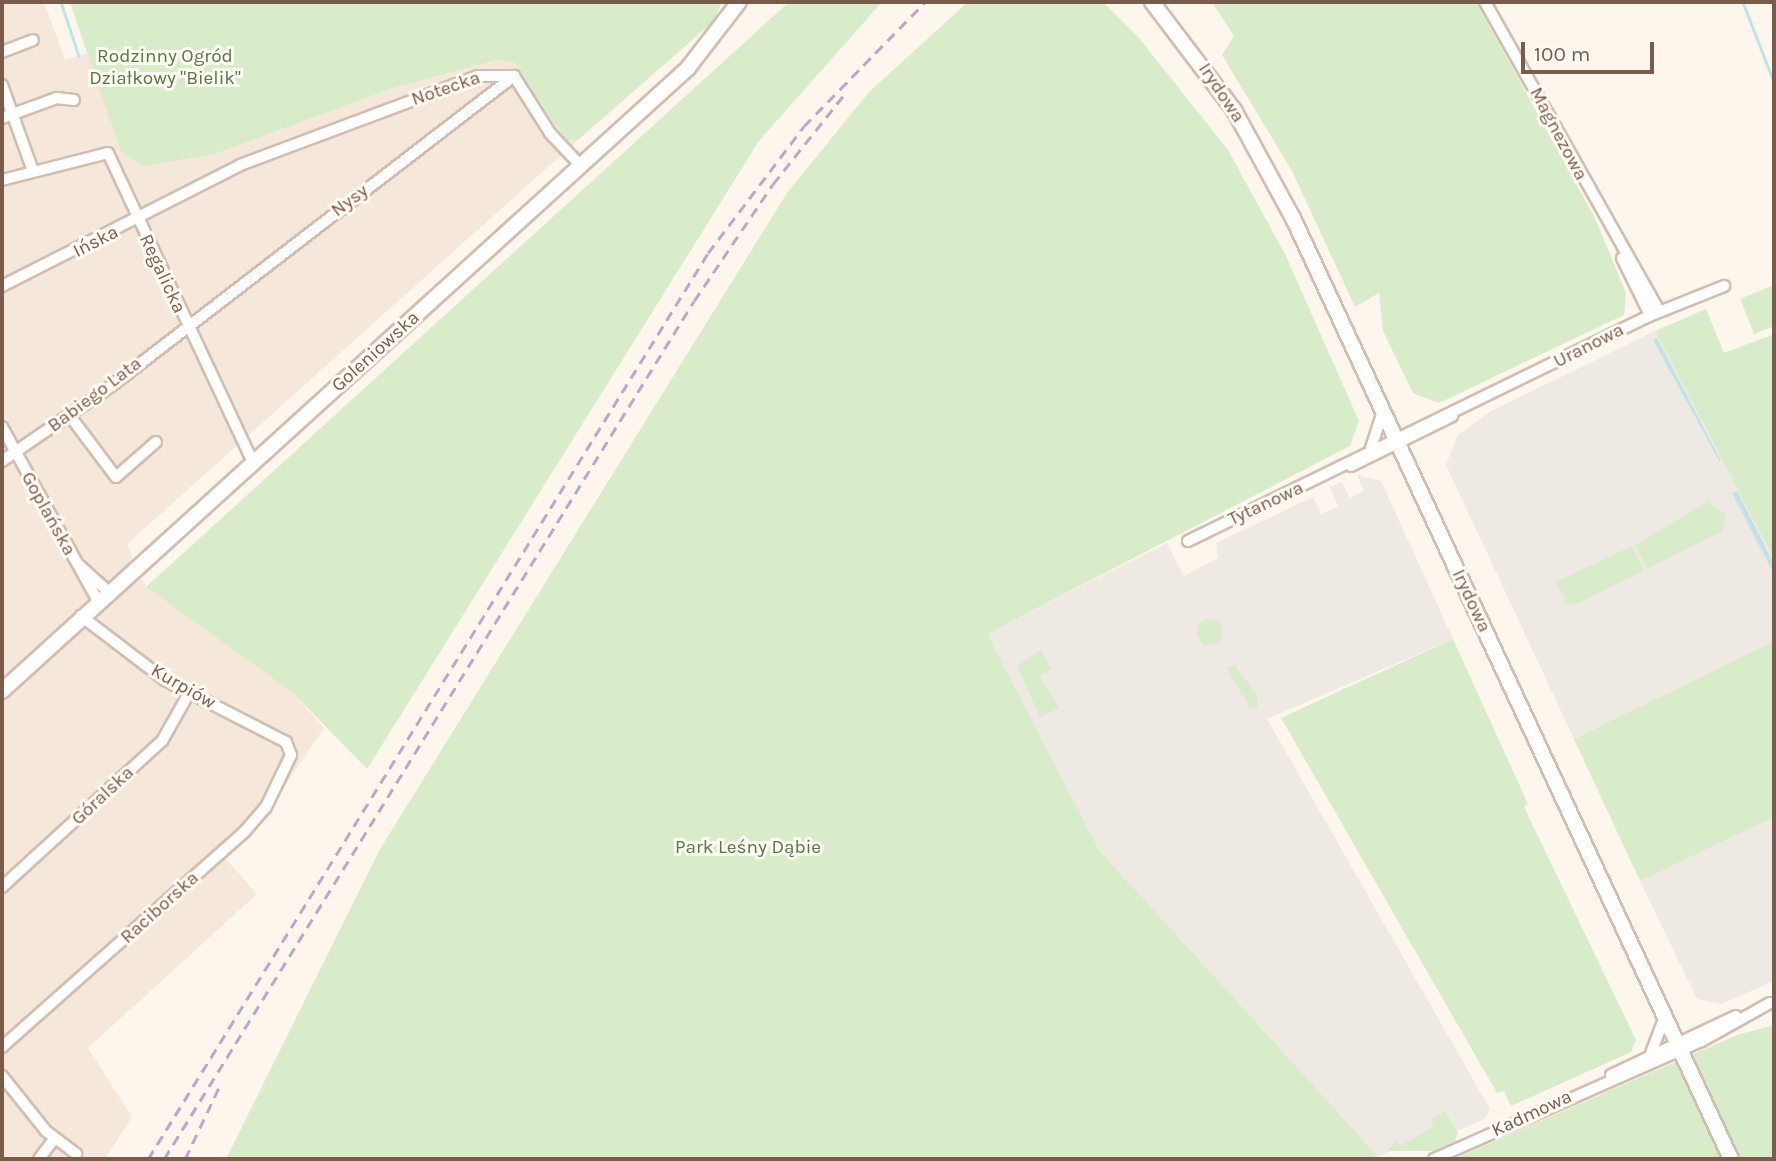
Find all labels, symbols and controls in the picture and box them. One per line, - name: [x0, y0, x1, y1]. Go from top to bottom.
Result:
- scale bar: [1524, 28, 1657, 72]
- text: 100 m: [1534, 42, 1591, 66]
- park label: Rodzinny Ogród Działkowy "Bielik": [89, 46, 241, 90]
- street label: Irydowa: [1193, 59, 1249, 127]
- street label: Notecka: [409, 67, 483, 111]
- street label: Magnezowa: [1524, 84, 1592, 184]
- street label: Nysy: [327, 180, 373, 222]
- street label: Ińska: [69, 221, 123, 263]
- street label: Regalicka: [134, 231, 190, 317]
- street label: Goleniowska: [327, 307, 425, 397]
- street label: Uranowa: [1550, 319, 1628, 373]
- street label: Babiego Lata: [44, 352, 146, 438]
- street label: Goplańska: [16, 468, 80, 560]
- street label: Tytanowa: [1225, 477, 1307, 531]
- street label: Irydowa: [1447, 566, 1495, 636]
- street label: Kurpiów: [147, 659, 219, 715]
- street label: Góralska: [67, 762, 139, 830]
- park label: Park Leśny Dąbie: [675, 837, 821, 859]
- street label: Raciborska: [116, 867, 204, 949]
- street label: Kadmowa: [1488, 1086, 1576, 1142]

